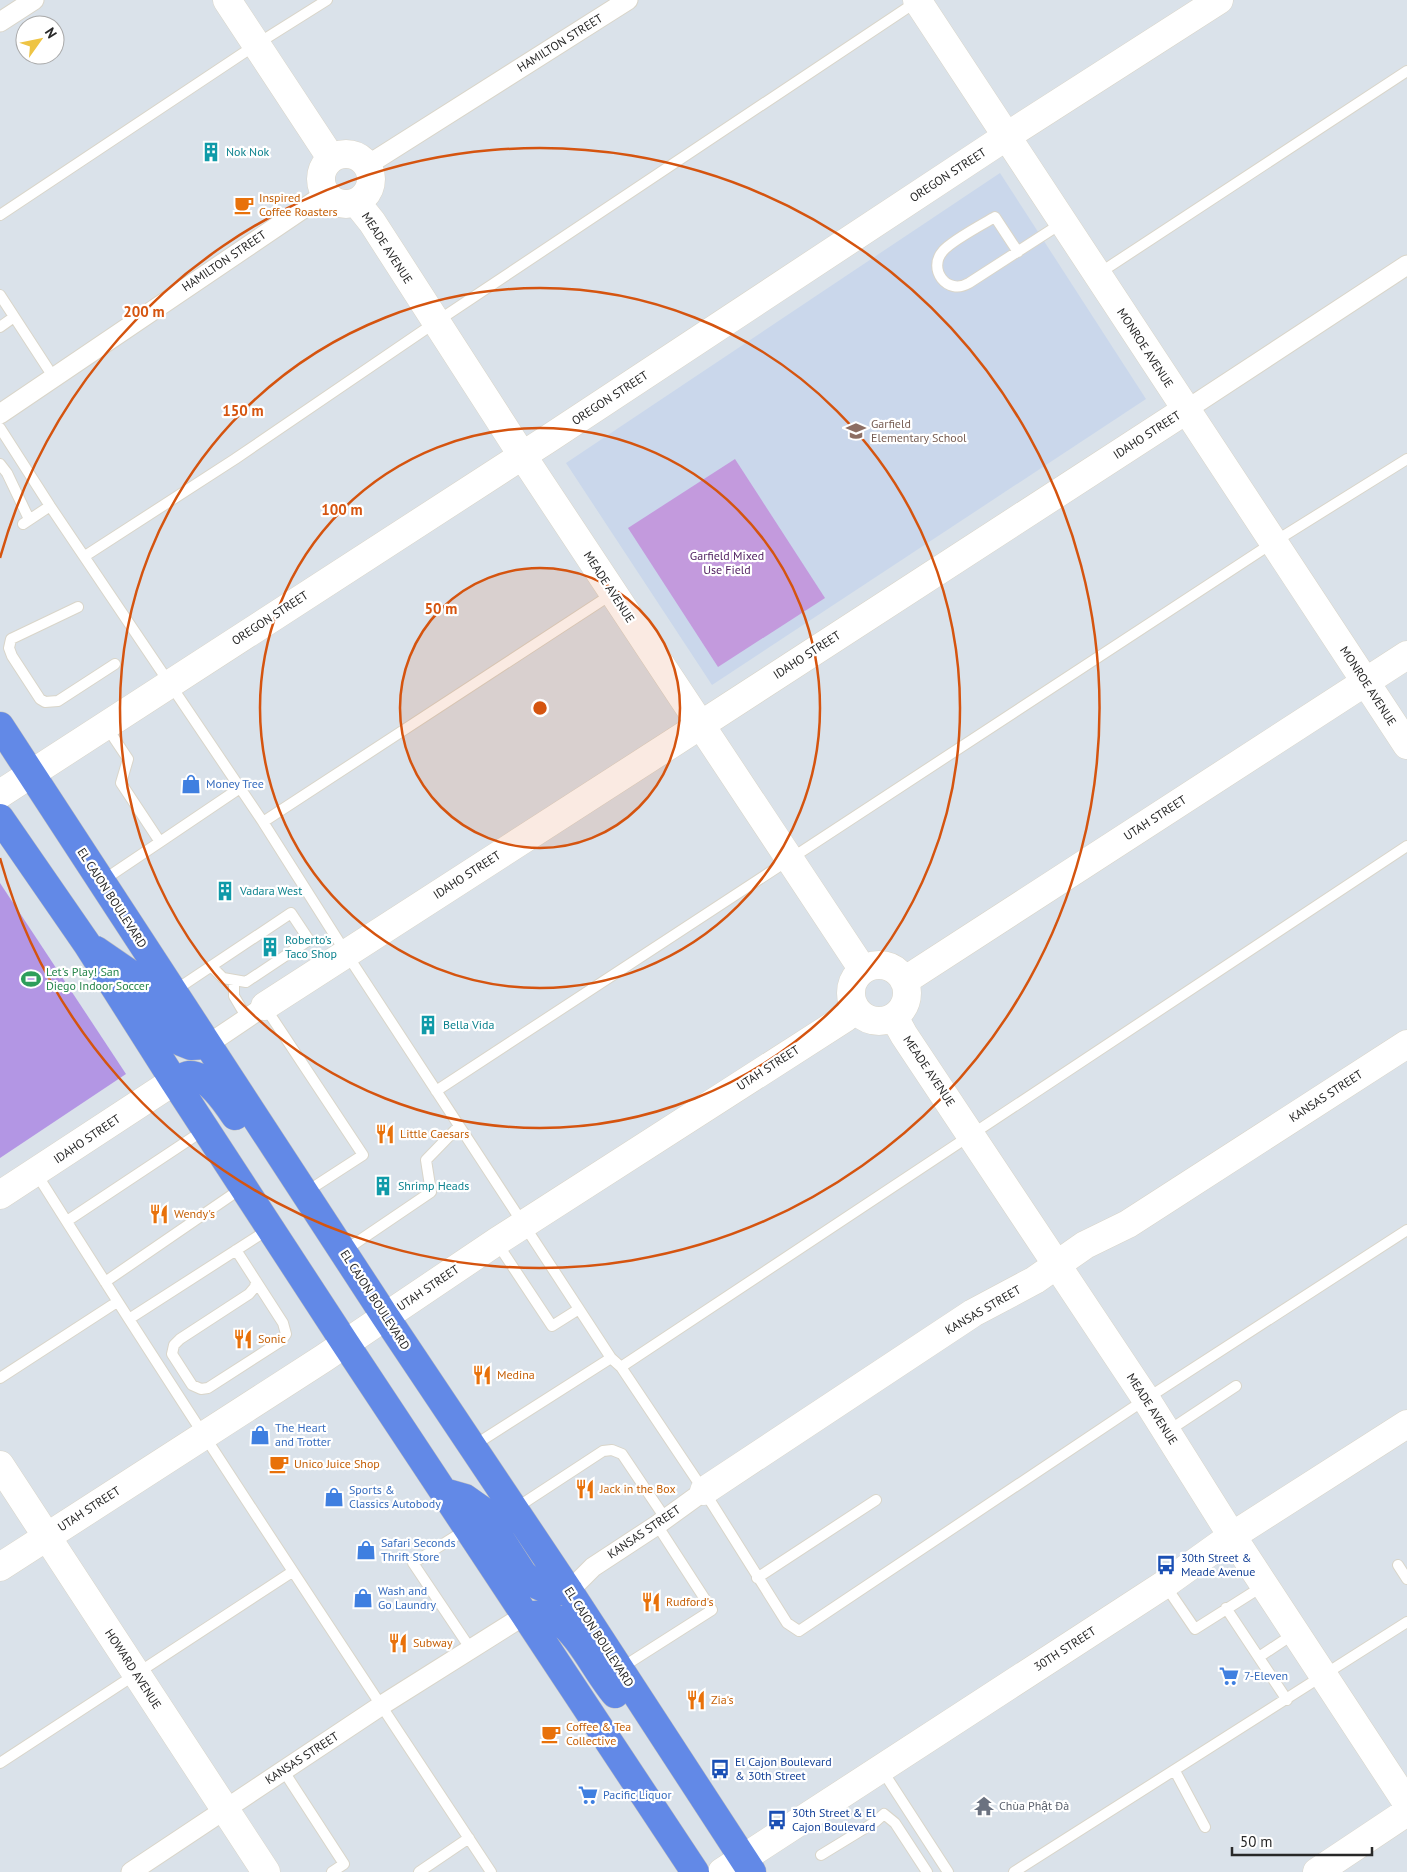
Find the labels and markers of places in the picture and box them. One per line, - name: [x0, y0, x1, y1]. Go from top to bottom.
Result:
- building icon: Nok Nok: [200, 141, 222, 163]
- place label: Nok Nok: [226, 144, 270, 159]
- place label: Inspired Coffee Roasters: [259, 190, 338, 219]
- cafe icon: Inspired Coffee Roasters: [233, 194, 255, 216]
- place label: Garfield Elementary School: [871, 416, 967, 445]
- school or university icon: Garfield Elementary School: [845, 420, 867, 442]
- centre of rings: [531, 699, 549, 717]
- shop icon: Money Tree: [180, 773, 202, 795]
- place label: Money Tree: [206, 776, 264, 791]
- building icon: Vadara West: [214, 880, 236, 902]
- place label: Vadara West: [239, 883, 302, 898]
- place label: Roberto's Taco Shop: [285, 932, 337, 961]
- building icon: Roberto's Taco Shop: [259, 936, 281, 958]
- place label: Let's Play! San Diego Indoor Soccer: [46, 964, 149, 993]
- sports icon: Let's Play! San Diego Indoor Soccer: [20, 968, 42, 990]
- building icon: Bella Vida: [417, 1014, 439, 1036]
- place label: Bella Vida: [443, 1017, 494, 1032]
- restaurant icon: Little Caesars: [374, 1123, 396, 1145]
- place label: Little Caesars: [400, 1126, 469, 1141]
- building icon: Shrimp Heads: [372, 1175, 394, 1197]
- place label: Shrimp Heads: [398, 1178, 469, 1193]
- restaurant icon: Wendy's: [148, 1203, 170, 1225]
- place label: Wendy's: [174, 1206, 215, 1221]
- restaurant icon: Sonic: [232, 1328, 254, 1350]
- place label: Sonic: [258, 1331, 287, 1346]
- restaurant icon: Medina: [471, 1364, 493, 1386]
- place label: Medina: [497, 1367, 535, 1382]
- place label: The Heart and Trotter: [275, 1420, 331, 1449]
- shop icon: The Heart and Trotter: [249, 1424, 271, 1446]
- cafe icon: Unico Juice Shop: [268, 1453, 290, 1475]
- place label: Unico Juice Shop: [294, 1456, 380, 1471]
- restaurant icon: Jack in the Box: [574, 1478, 596, 1500]
- place label: Jack in the Box: [599, 1481, 676, 1496]
- place label: Sports & Classics Autobody: [349, 1482, 441, 1511]
- shop icon: Sports & Classics Autobody: [323, 1486, 345, 1508]
- place label: Safari Seconds Thrift Store: [381, 1535, 456, 1564]
- shop icon: Safari Seconds Thrift Store: [355, 1539, 377, 1561]
- place label: 30th Street & Meade Avenue: [1181, 1550, 1255, 1579]
- bus stop icon: 30th Street & Meade Avenue: [1155, 1554, 1177, 1576]
- place label: Wash and Go Laundry: [378, 1583, 436, 1612]
- shop icon: Wash and Go Laundry: [352, 1587, 374, 1609]
- restaurant icon: Rudford's: [640, 1591, 662, 1613]
- place label: Rudford's: [666, 1594, 714, 1609]
- restaurant icon: Subway: [387, 1632, 409, 1654]
- place label: Subway: [413, 1635, 453, 1650]
- supermarket icon: 7-Eleven: [1218, 1665, 1240, 1687]
- place label: 7-Eleven: [1244, 1668, 1288, 1683]
- restaurant icon: Zia's: [685, 1689, 707, 1711]
- place label: Zia's: [711, 1692, 734, 1707]
- place label: Coffee & Tea Collective: [566, 1719, 631, 1748]
- cafe icon: Coffee & Tea Collective: [540, 1723, 562, 1745]
- place label: El Cajon Boulevard & 30th Street: [735, 1754, 832, 1783]
- bus stop icon: El Cajon Boulevard & 30th Street: [709, 1758, 731, 1780]
- supermarket icon: Pacific Liquor: [577, 1784, 599, 1806]
- place label: Pacific Liquor: [603, 1787, 672, 1802]
- temple icon: Chùa Phật Đà: [973, 1795, 995, 1817]
- place label: Chùa Phật Đà: [999, 1798, 1069, 1813]
- place label: 30th Street & El Cajon Boulevard: [792, 1805, 876, 1834]
- bus stop icon: 30th Street & El Cajon Boulevard: [766, 1809, 788, 1831]

